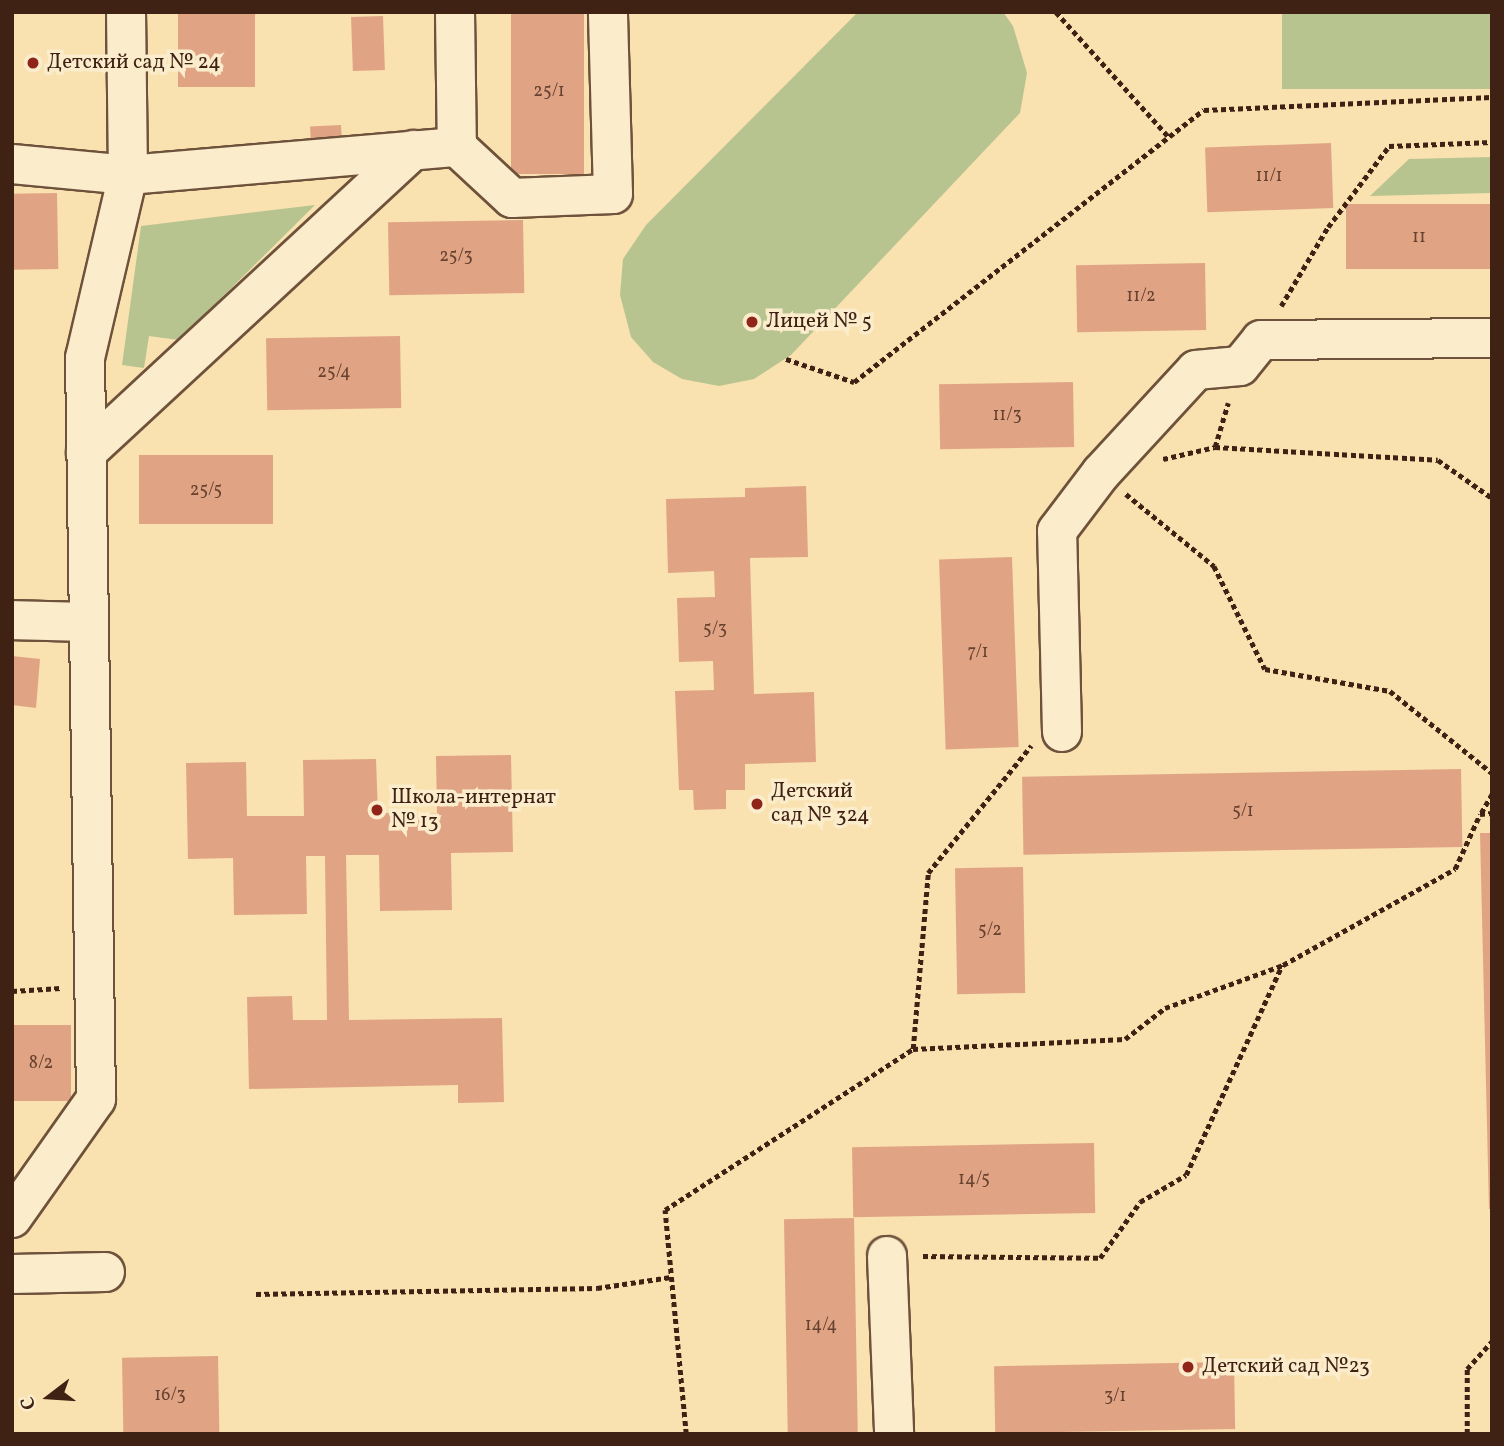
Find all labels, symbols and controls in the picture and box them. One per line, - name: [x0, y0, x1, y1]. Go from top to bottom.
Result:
- place label: Детский сад № 24: [47, 50, 221, 76]
- marker: Детский сад № 24: [25, 55, 41, 71]
- house number: 25/1: [533, 81, 565, 103]
- house number: 11/1: [1256, 166, 1282, 188]
- house number: 11: [1412, 227, 1426, 249]
- house number: 25/3: [439, 246, 473, 268]
- house number: 11/2: [1126, 286, 1156, 308]
- place label: Лицей № 5: [766, 309, 872, 335]
- marker: Лицей № 5: [744, 314, 760, 330]
- house number: 25/4: [317, 362, 351, 384]
- house number: 11/3: [992, 405, 1022, 427]
- house number: 25/5: [190, 480, 222, 502]
- house number: 5/3: [703, 619, 727, 641]
- house number: 7/1: [967, 642, 989, 664]
- place label: Детский сад № 324: [771, 779, 870, 829]
- place label: Школа-интернат № 13: [391, 785, 556, 835]
- marker: Детский сад № 324: [749, 796, 765, 812]
- house number: 5/1: [1232, 801, 1254, 823]
- marker: Школа-интернат № 13: [369, 802, 385, 818]
- house number: 5/2: [978, 920, 1002, 942]
- house number: 8/2: [29, 1053, 53, 1075]
- house number: 14/5: [958, 1169, 990, 1191]
- house number: 14/4: [805, 1315, 837, 1337]
- place label: Детский сад №23: [1202, 1354, 1370, 1380]
- marker: Детский сад №23: [1180, 1359, 1196, 1375]
- north arrow: [14, 1362, 84, 1432]
- house number: 16/3: [154, 1385, 186, 1407]
- house number: 3/1: [1104, 1386, 1126, 1408]
- text: С: [15, 1393, 43, 1413]

